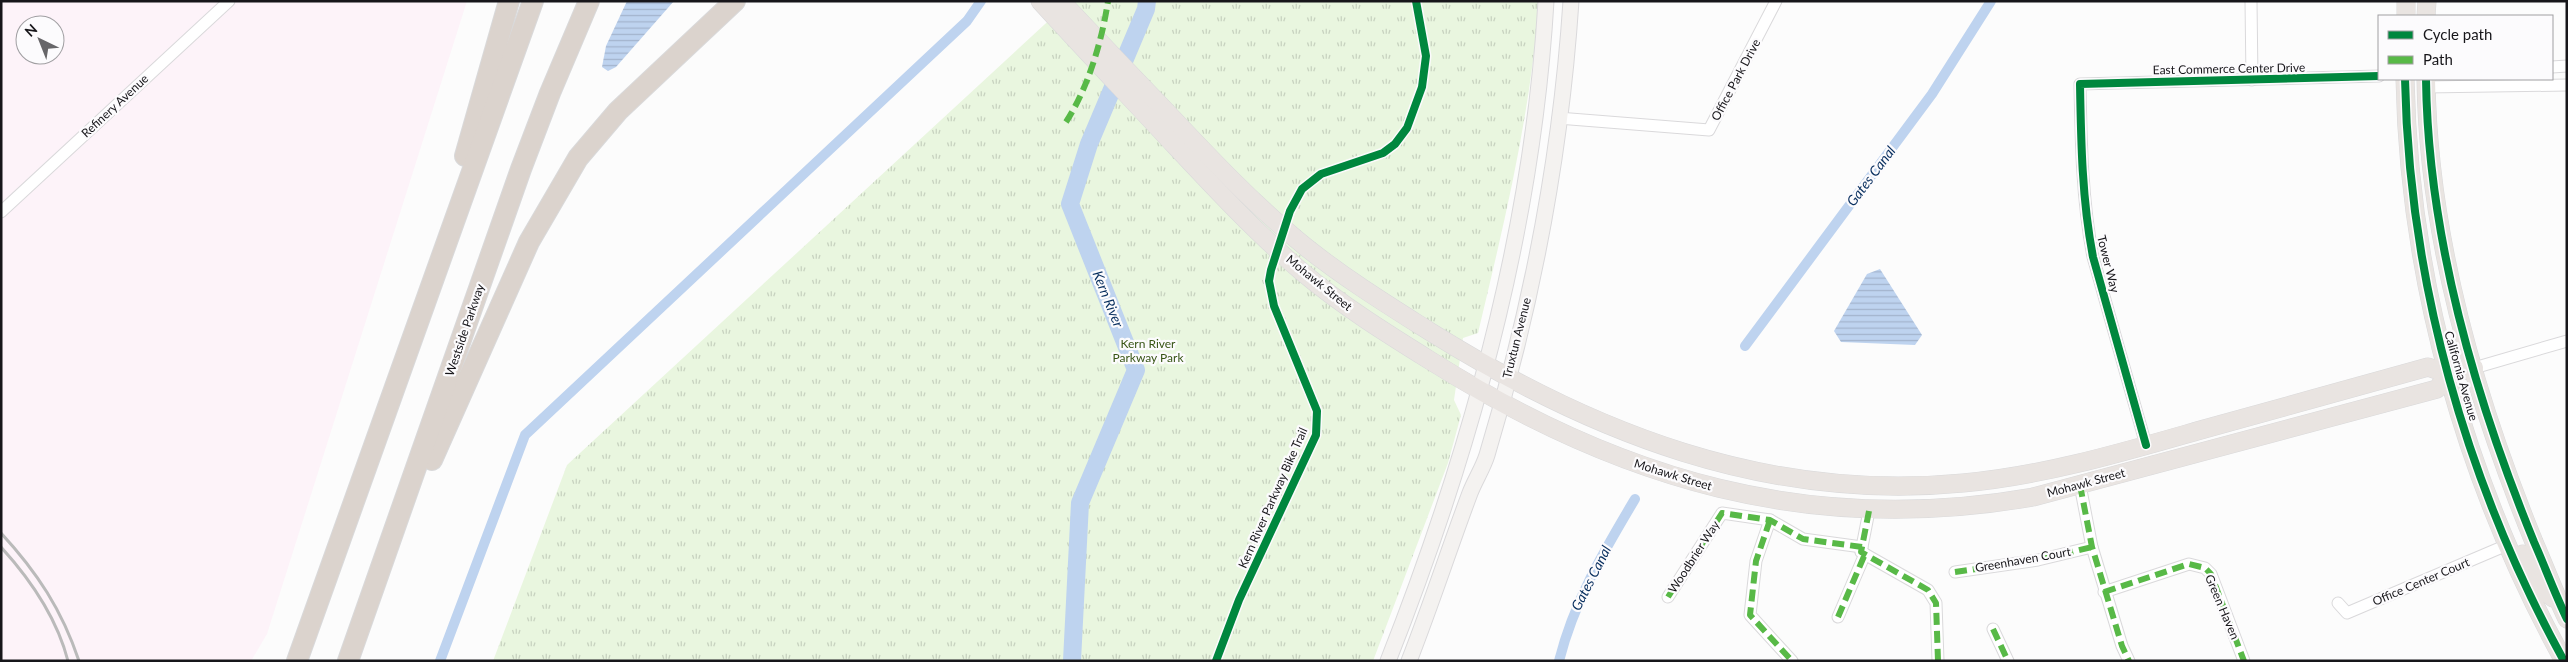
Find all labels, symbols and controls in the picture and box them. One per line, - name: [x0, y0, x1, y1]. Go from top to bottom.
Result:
- north arrow: [15, 15, 65, 65]
- legend: [2378, 15, 2553, 80]
- text: N: [21, 20, 41, 40]
- text: Cycle path: [2423, 25, 2492, 43]
- street label: Office Park Drive: [1708, 36, 1763, 123]
- text: Path: [2423, 50, 2453, 68]
- street label: East Commerce Center Drive: [2153, 60, 2305, 77]
- street label: Refinery Avenue: [78, 71, 151, 140]
- water label: Gates Canal: [1843, 142, 1899, 209]
- street label: Tower Way: [2094, 234, 2123, 295]
- street label: Mohawk Street: [1283, 251, 1356, 314]
- water label: Kern River: [1089, 268, 1128, 330]
- street label: Westside Parkway: [442, 281, 488, 378]
- street label: Truxtun Avenue: [1499, 296, 1534, 380]
- street label: California Avenue: [2441, 329, 2481, 423]
- park label: Kern River Parkway Park: [1112, 336, 1184, 365]
- street label: Kern River Parkway Bike Trail: [1235, 425, 1310, 570]
- street label: Mohawk Street: [1632, 456, 1715, 494]
- street label: Mohawk Street: [2045, 465, 2127, 500]
- street label: Woodbrier Way: [1665, 517, 1723, 596]
- water label: Gates Canal: [1567, 543, 1614, 613]
- street label: Greenhaven Court: [1974, 544, 2073, 575]
- street label: Office Center Court: [2370, 554, 2472, 609]
- street label: Green Haven: [2202, 572, 2243, 642]

